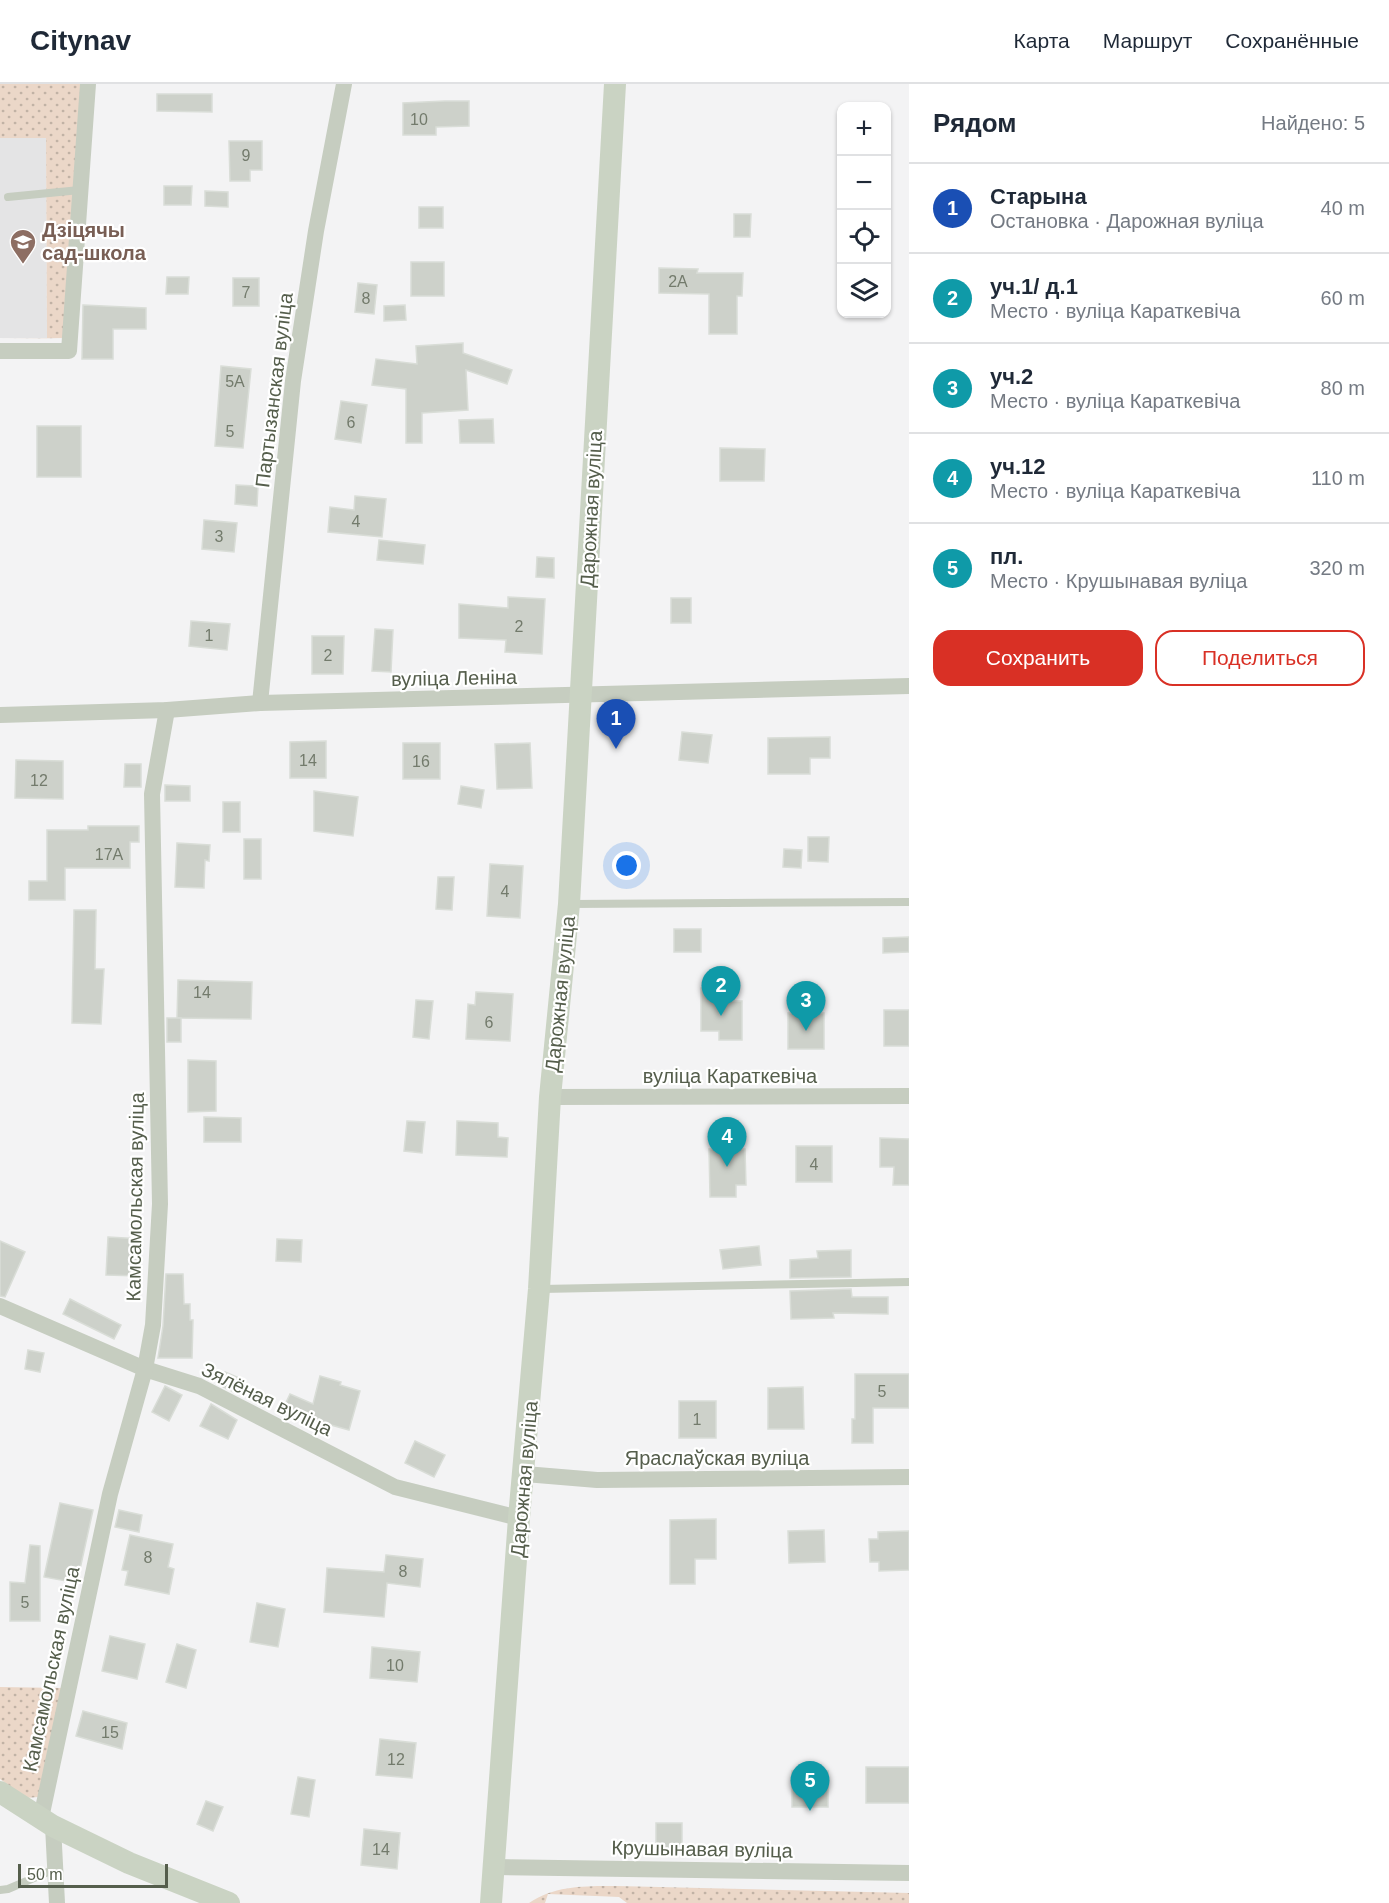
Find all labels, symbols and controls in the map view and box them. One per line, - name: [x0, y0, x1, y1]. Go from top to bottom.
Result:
- text: Citynav: [30, 25, 131, 56]
- text: Карта: [1014, 29, 1070, 52]
- text: Маршрут: [1103, 29, 1192, 52]
- text: Сохранённые: [1225, 29, 1359, 52]
- map controls: [837, 102, 891, 318]
- button: +: [837, 102, 891, 156]
- text: Рядом: [933, 108, 1016, 138]
- house number: 10: [410, 111, 428, 128]
- text: Найдено: 5: [1261, 112, 1365, 134]
- house number: 9: [242, 147, 251, 164]
- button: −: [837, 156, 891, 210]
- text: Старына: [990, 184, 1087, 209]
- text: 1: [947, 197, 958, 219]
- text: 40 m: [1321, 197, 1365, 219]
- button: locate: [837, 210, 891, 264]
- text: Остановка · Дарожная вуліца: [990, 210, 1264, 232]
- place label: Дзіцячы сад-школа: [42, 219, 147, 264]
- school or university icon: Дзіцячы сад-школа: [8, 227, 38, 265]
- button: layers: [837, 264, 891, 318]
- house number: 2А: [668, 273, 688, 290]
- text: уч.1/ д.1: [990, 274, 1078, 299]
- house number: 7: [242, 284, 251, 301]
- text: 2: [947, 287, 958, 309]
- text: 60 m: [1321, 287, 1365, 309]
- street label: Партызанская вуліца: [251, 290, 297, 489]
- house number: 8: [362, 290, 371, 307]
- text: Место · вуліца Караткевіча: [990, 300, 1240, 322]
- text: уч.2: [990, 364, 1033, 389]
- house number: 5А: [225, 373, 245, 390]
- text: 3: [947, 377, 958, 399]
- text: 80 m: [1321, 377, 1365, 399]
- text: Место · вуліца Караткевіча: [990, 390, 1240, 412]
- house number: 6: [347, 414, 356, 431]
- house number: 5: [226, 423, 235, 440]
- street label: Дарожная вуліца: [576, 429, 606, 588]
- text: уч.12: [990, 454, 1046, 479]
- text: 4: [947, 467, 958, 489]
- text: 110 m: [1311, 467, 1365, 489]
- text: Место · вуліца Караткевіча: [990, 480, 1240, 502]
- house number: 4: [352, 513, 361, 530]
- house number: 3: [215, 528, 224, 545]
- text: пл.: [990, 544, 1023, 569]
- text: 5: [947, 557, 958, 579]
- text: 320 m: [1309, 557, 1365, 579]
- text: Место · Крушынавая вуліца: [990, 570, 1247, 592]
- house number: 2: [515, 618, 524, 635]
- house number: 1: [205, 627, 214, 644]
- button: Сохранить: [933, 630, 1143, 686]
- button: Поделиться: [1155, 630, 1365, 686]
- house number: 2: [324, 647, 333, 664]
- street label: вуліца Леніна: [391, 666, 518, 690]
- pin: 1: [596, 700, 636, 749]
- house number: 14: [299, 752, 317, 769]
- house number: 16: [412, 753, 430, 770]
- house number: 12: [30, 772, 48, 789]
- house number: 17А: [95, 846, 124, 863]
- your location: [612, 851, 641, 880]
- house number: 4: [501, 883, 510, 900]
- street label: Дарожная вуліца: [541, 914, 579, 1073]
- pin: 2: [702, 966, 740, 1016]
- pin: 3: [786, 982, 826, 1031]
- house number: 14: [193, 984, 211, 1001]
- house number: 6: [485, 1014, 494, 1031]
- street label: вуліца Караткевіча: [643, 1065, 818, 1087]
- street label: Камсамольская вуліца: [122, 1091, 148, 1302]
- pin: 4: [708, 1118, 746, 1167]
- house number: 4: [810, 1156, 819, 1173]
- street label: Зялёная вуліца: [198, 1358, 337, 1441]
- house number: 5: [878, 1383, 887, 1400]
- street label: Дарожная вуліца: [506, 1399, 542, 1558]
- house number: 1: [693, 1411, 702, 1428]
- street label: Яраслаўская вуліца: [625, 1447, 810, 1469]
- house number: 8: [144, 1549, 153, 1566]
- street label: Камсамольская вуліца: [18, 1563, 84, 1774]
- house number: 8: [399, 1563, 408, 1580]
- house number: 5: [21, 1594, 30, 1611]
- house number: 10: [386, 1657, 404, 1674]
- house number: 15: [101, 1724, 119, 1741]
- house number: 12: [387, 1751, 405, 1768]
- pin: 5: [790, 1762, 830, 1811]
- street label: Крушынавая вуліца: [611, 1836, 794, 1862]
- house number: 14: [372, 1841, 390, 1858]
- scale bar: [18, 1861, 168, 1888]
- text: 50 m: [27, 1866, 63, 1883]

